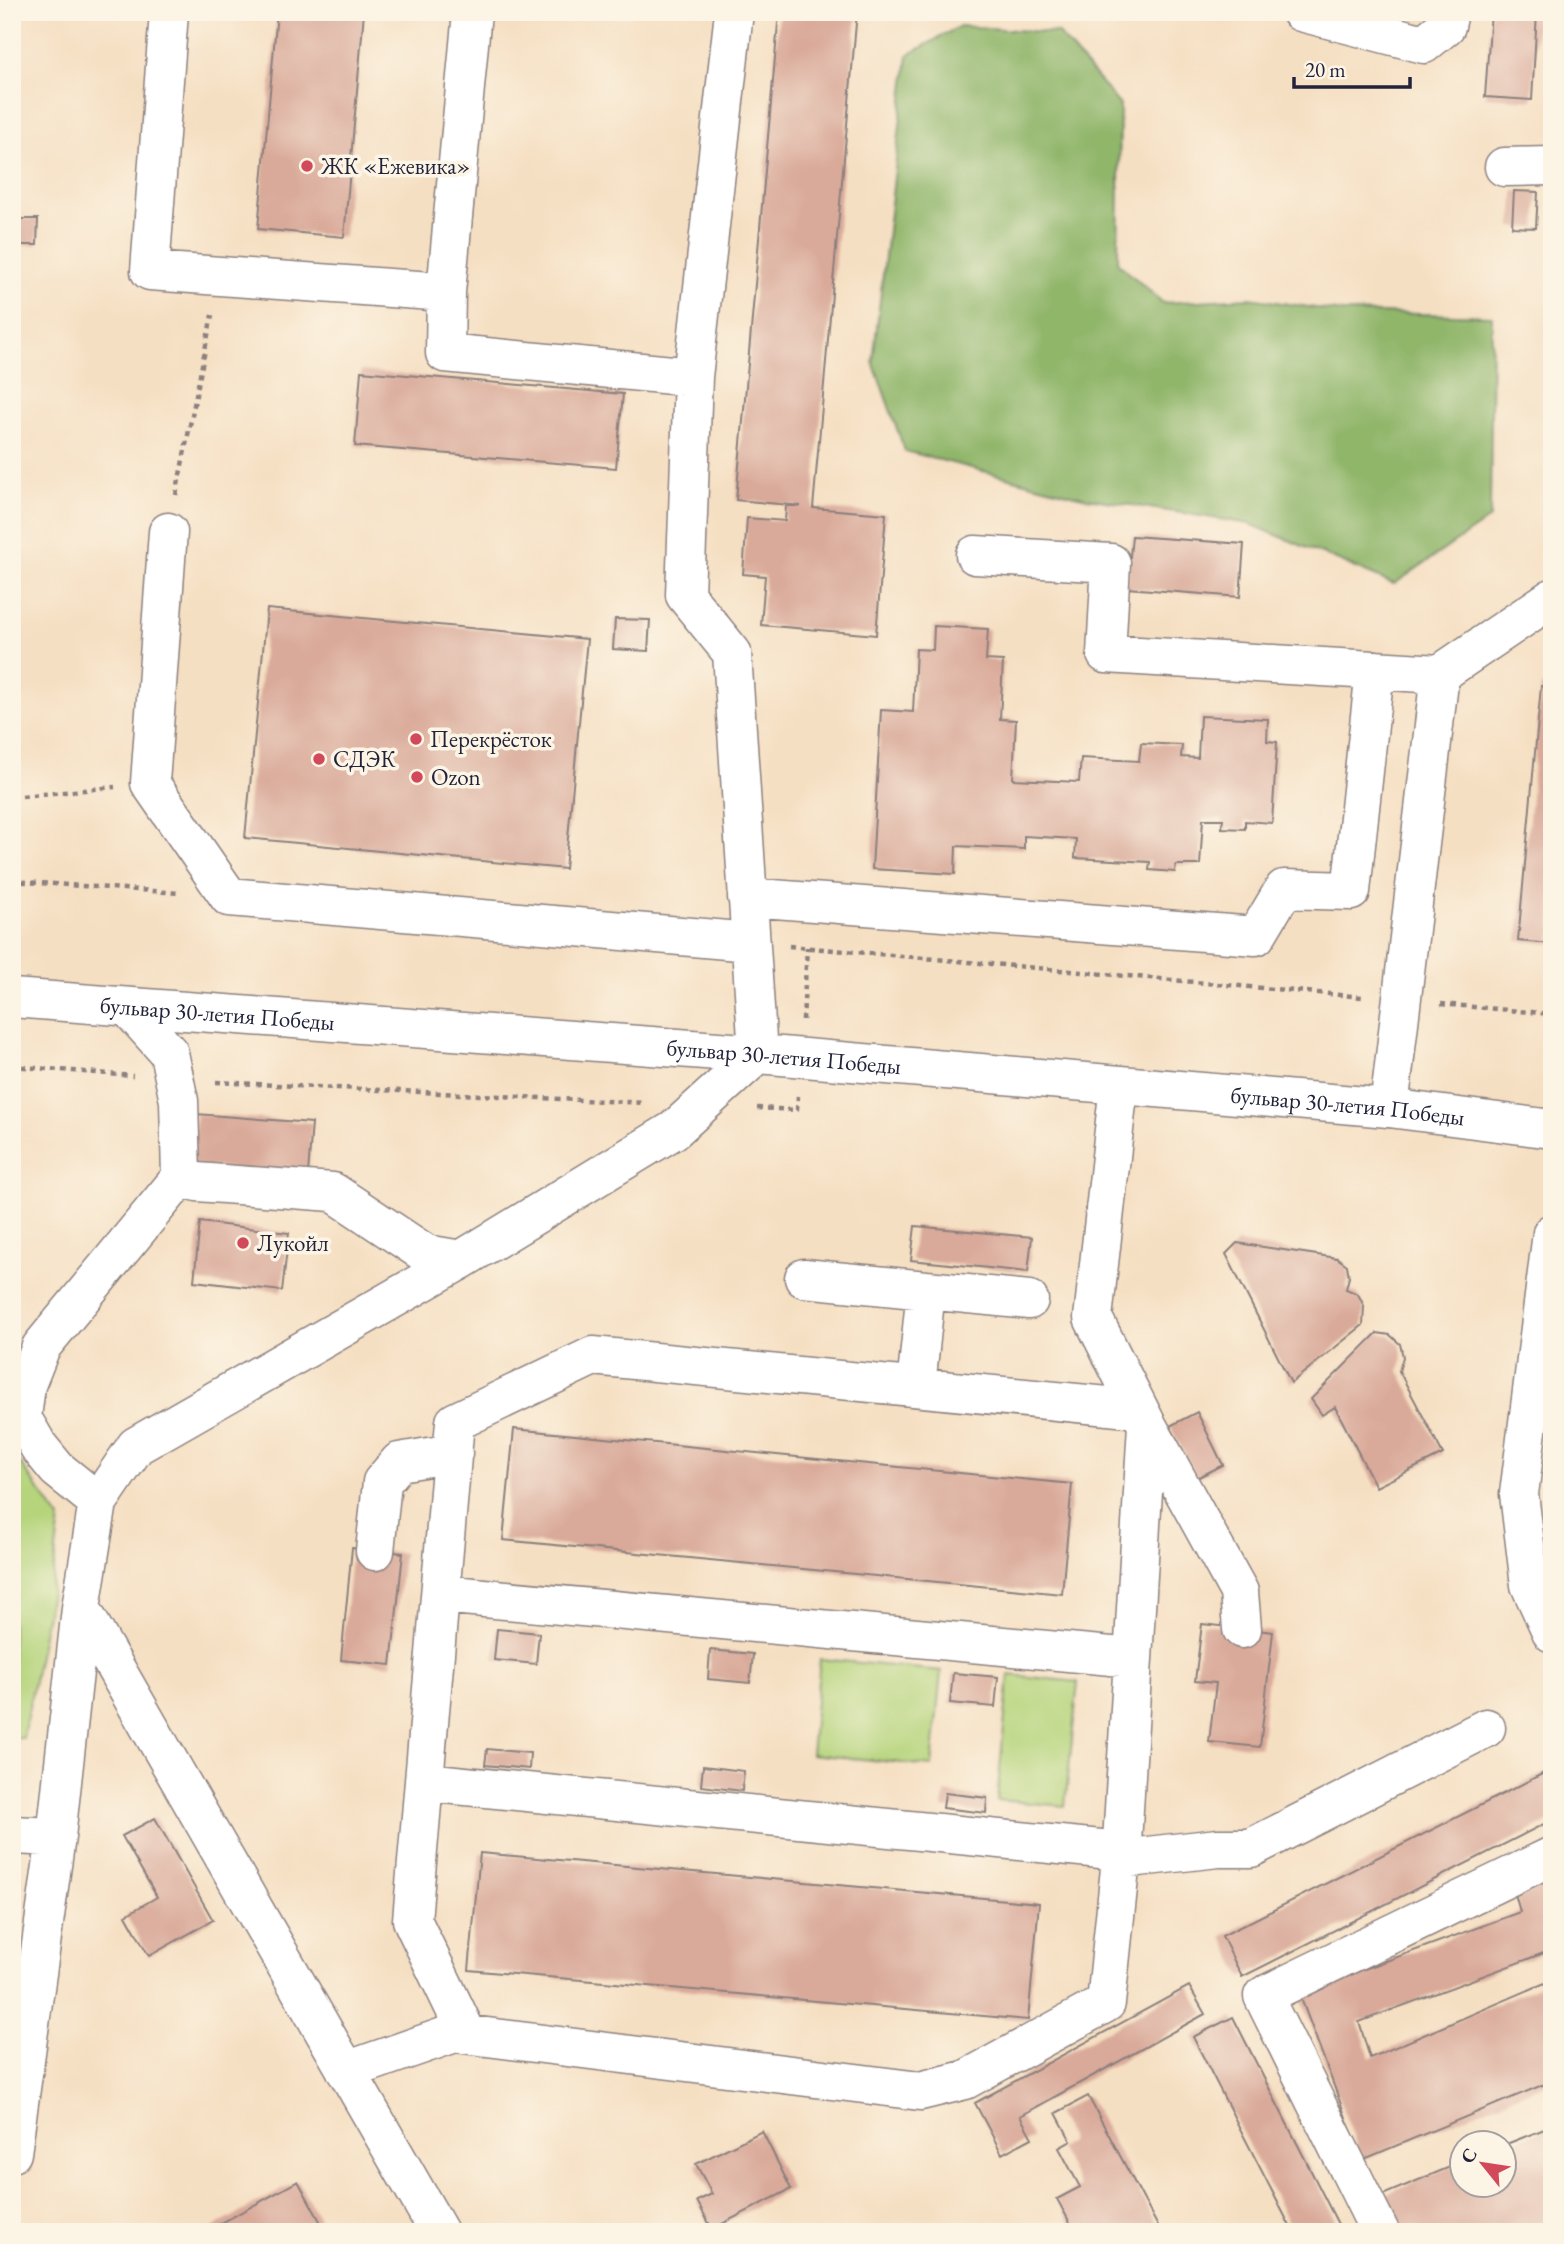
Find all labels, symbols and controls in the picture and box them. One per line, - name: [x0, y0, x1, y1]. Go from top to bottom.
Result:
- scale bar: [1294, 46, 1410, 90]
- text: 20 m: [1305, 56, 1346, 83]
- place label: ЖК «Ежевика»: [320, 151, 470, 181]
- marker: ЖК «Ежевика»: [299, 158, 315, 174]
- place label: Перекрёсток: [430, 724, 552, 754]
- marker: Перекрёсток: [408, 731, 424, 747]
- place label: СДЭК: [333, 744, 397, 774]
- marker: СДЭК: [311, 751, 327, 767]
- place label: Ozon: [431, 762, 481, 792]
- marker: Ozon: [409, 769, 425, 785]
- street label: бульвар 30-летия Победы: [99, 990, 336, 1037]
- street label: бульвар 30-летия Победы: [665, 1032, 902, 1081]
- street label: бульвар 30-летия Победы: [1229, 1079, 1466, 1133]
- place label: Лукойл: [257, 1228, 329, 1258]
- marker: Лукойл: [235, 1235, 251, 1251]
- north arrow: [1448, 2128, 1518, 2198]
- text: С: [1455, 2144, 1483, 2168]

